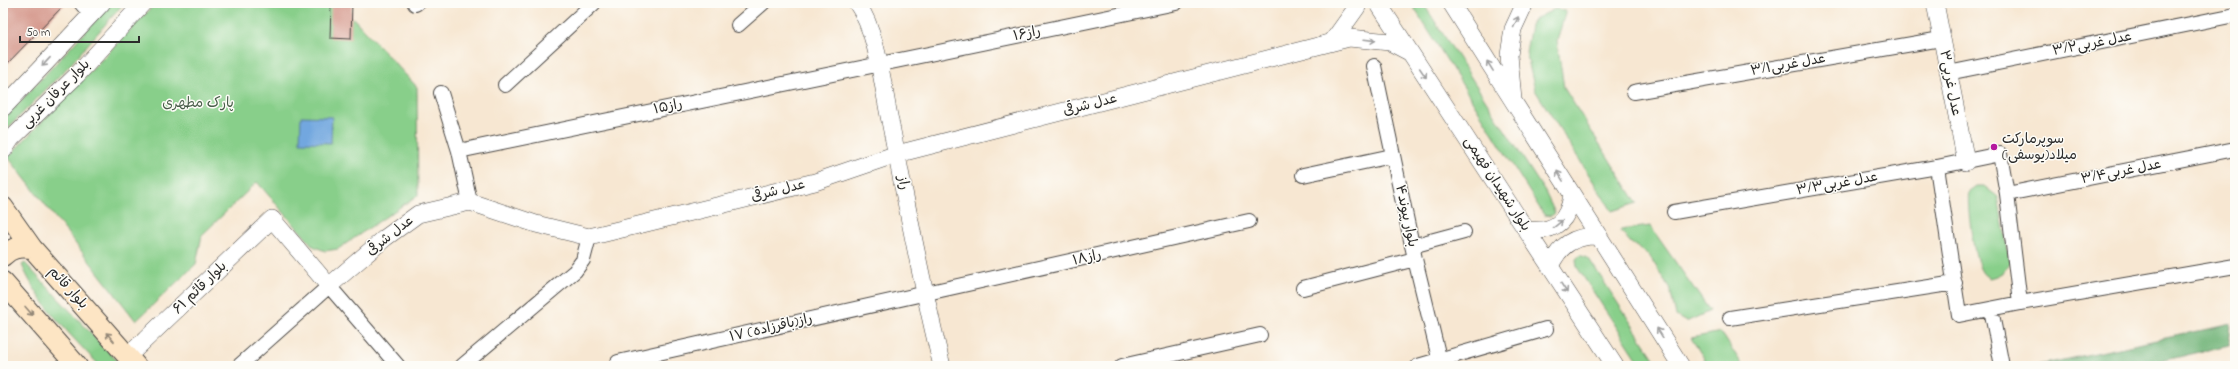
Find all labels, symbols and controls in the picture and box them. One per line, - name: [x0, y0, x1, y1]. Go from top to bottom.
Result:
- one-way arrow: [1513, 17, 1521, 29]
- scale bar: [20, 18, 139, 44]
- street label: راز۱۶: [1011, 21, 1043, 47]
- text: 50 m: [26, 24, 50, 42]
- street label: عدل غربی۳/۲: [2051, 26, 2133, 62]
- one-way arrow: [1363, 36, 1376, 43]
- street label: عدل غربی۳/۱: [1749, 48, 1827, 82]
- street label: عدل غربی۳: [1933, 48, 1967, 118]
- street label: بلوار عرفان غربی: [17, 55, 95, 133]
- one-way arrow: [42, 57, 51, 67]
- one-way arrow: [1486, 60, 1494, 72]
- one-way arrow: [1419, 68, 1428, 79]
- street label: عدل شرقی: [1061, 88, 1119, 122]
- park label: پارک مطهری: [162, 93, 234, 114]
- street label: راز۱۵: [652, 94, 684, 120]
- place label: سوپرمارکت میلاد(یوسفی): [2002, 129, 2077, 166]
- street label: بلوار شهیدان فهیمی: [1458, 132, 1536, 236]
- marker: سوپرمارکت میلاد(یوسفی): [1989, 142, 1999, 152]
- street label: عدل غربی۳/۴: [2079, 154, 2163, 190]
- street label: عدل غربی۳/۳: [1795, 167, 1879, 201]
- one-way arrow: [1556, 171, 1564, 182]
- street label: راز: [891, 173, 915, 192]
- street label: عدل شرقی: [749, 174, 807, 208]
- street label: بلوار پیوند۴: [1389, 183, 1423, 249]
- street label: عدل شرقی: [362, 211, 418, 261]
- one-way arrow: [1553, 219, 1564, 228]
- street label: راز۱۸: [1071, 245, 1103, 271]
- street label: بلوار قائم ۶۱: [168, 257, 232, 319]
- street label: بلوار قائم: [43, 262, 93, 314]
- one-way arrow: [1560, 282, 1568, 293]
- one-way arrow: [24, 306, 33, 316]
- street label: ۱۷ راز(باقرزاده): [727, 308, 815, 348]
- one-way arrow: [1655, 327, 1663, 339]
- one-way arrow: [106, 332, 115, 342]

